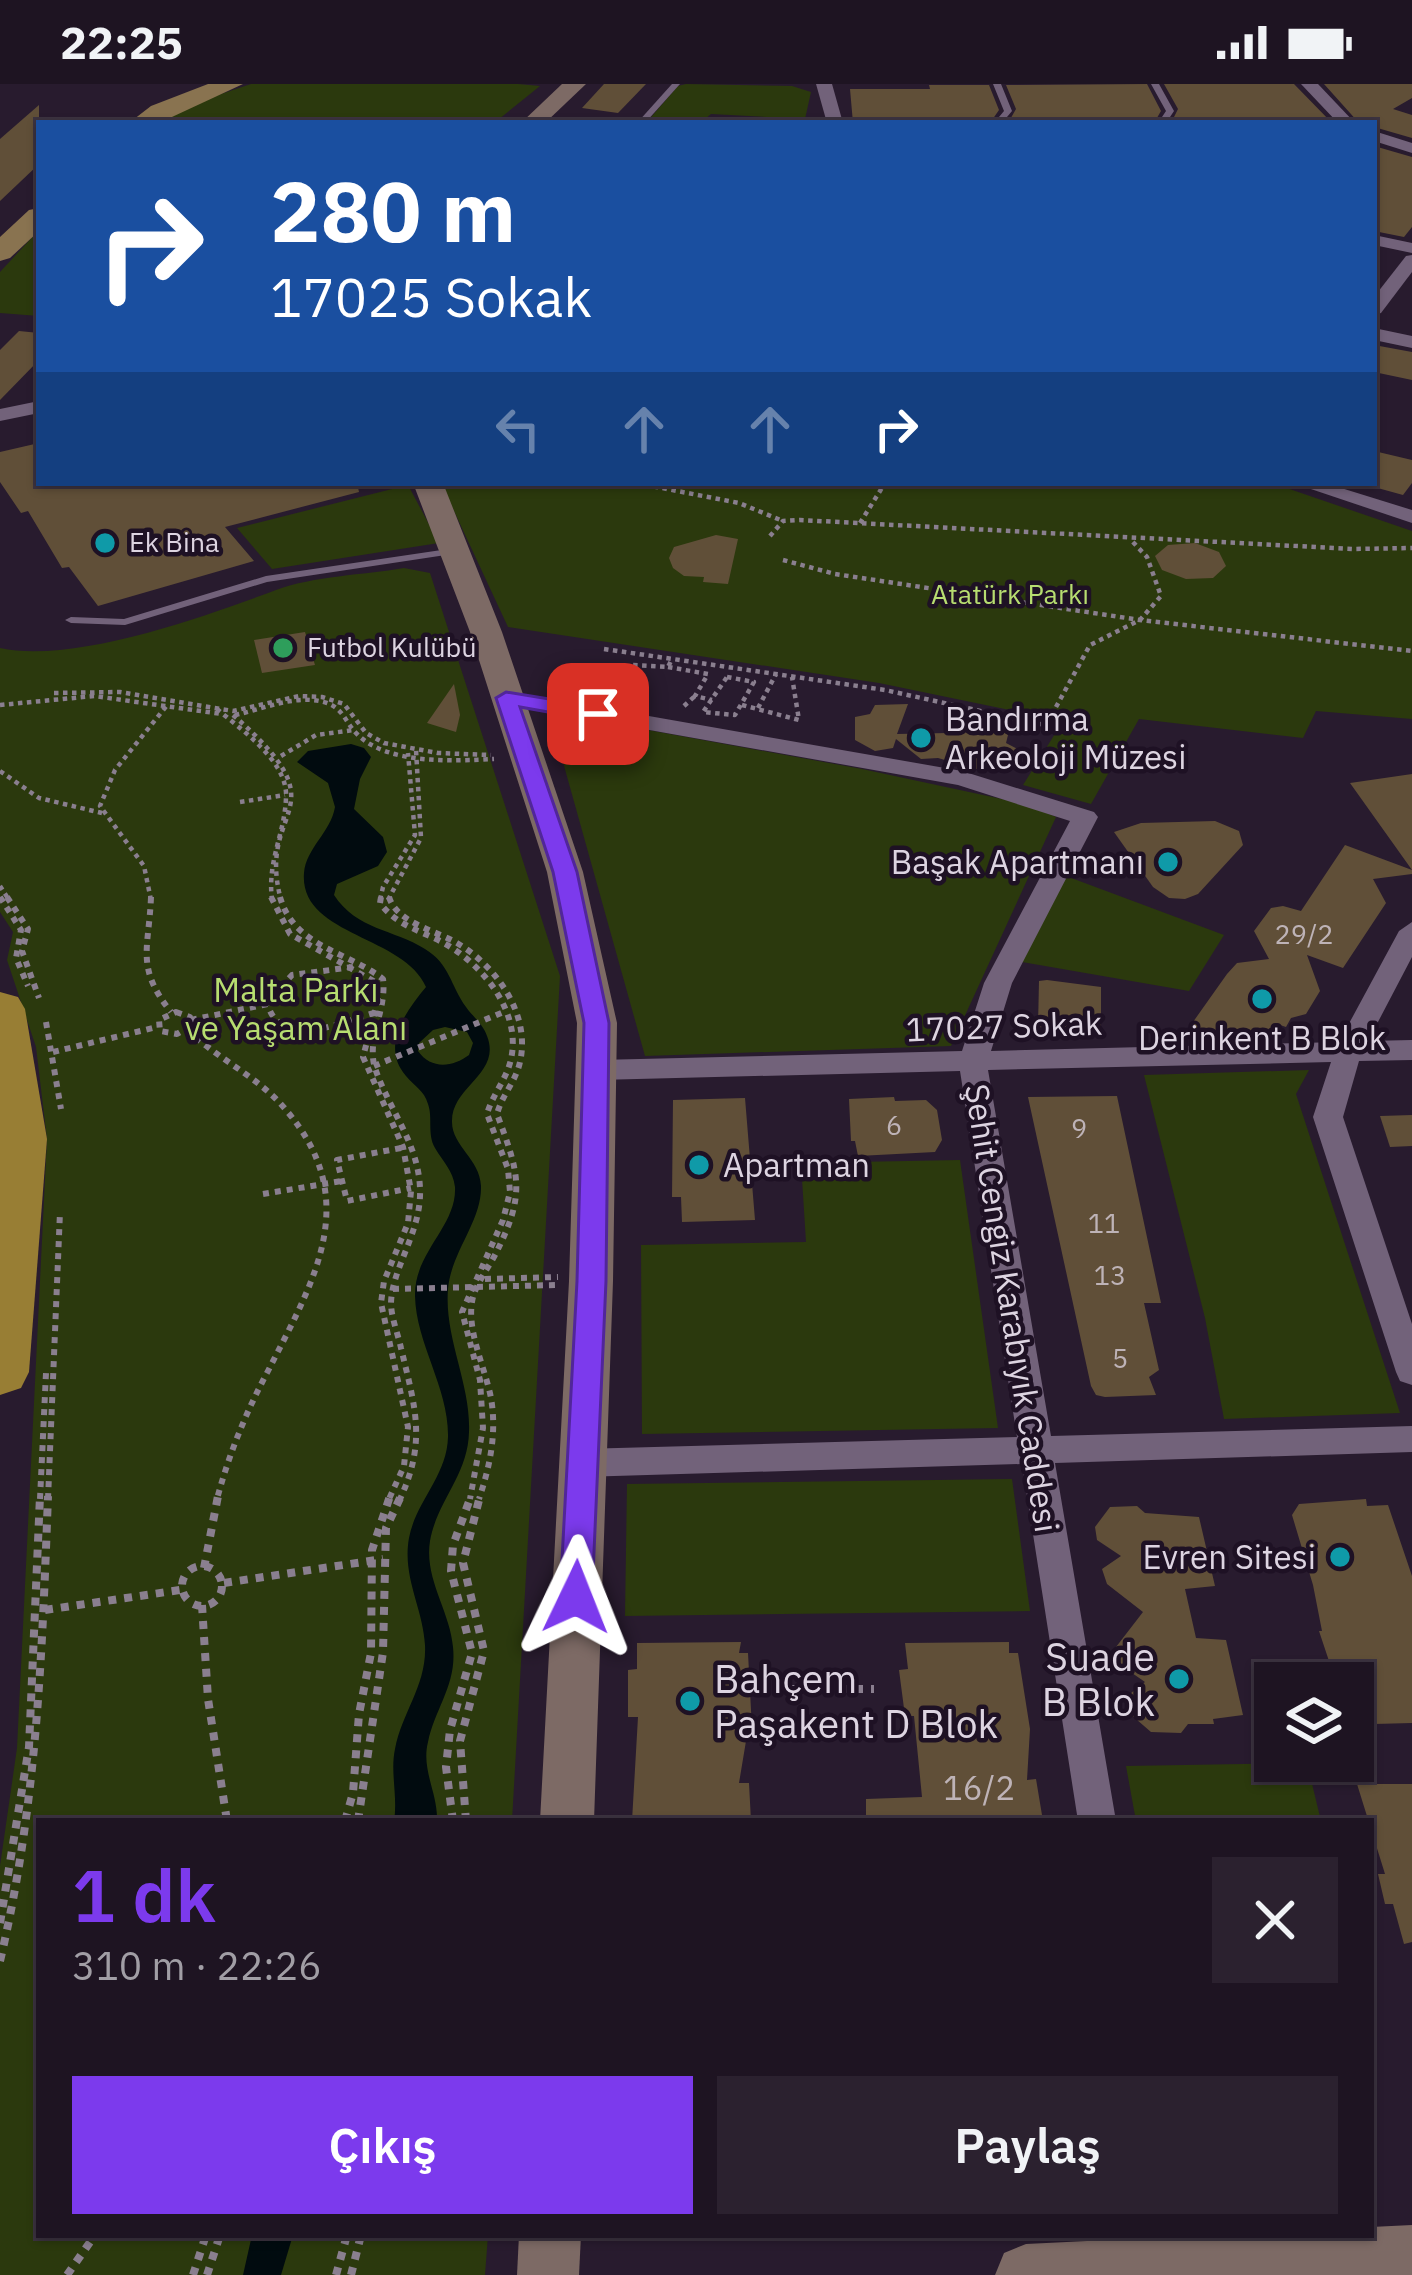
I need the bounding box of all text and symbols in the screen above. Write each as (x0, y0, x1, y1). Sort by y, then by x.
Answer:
text: 22:25 (60, 13, 183, 71)
text: 280 m (270, 156, 516, 265)
icon: right (72, 168, 228, 324)
text: 17025 Sokak (270, 262, 592, 332)
icon: left (485, 396, 551, 462)
icon: ahead (611, 396, 677, 462)
icon: ahead (737, 396, 803, 462)
icon: right (863, 396, 929, 462)
place label: Ek Bina (129, 524, 219, 559)
marker: Ek Bina (92, 530, 118, 556)
park label: Atatürk Parkı (931, 576, 1089, 611)
place label: Futbol Kulübü (307, 629, 477, 664)
marker: Futbol Kulübü (270, 635, 296, 661)
pin (547, 663, 649, 765)
icon: arrive (565, 681, 631, 747)
place label: Bandırma Arkeoloji Müzesi (945, 697, 1186, 778)
marker: Bandırma Arkeoloji Müzesi (908, 725, 934, 751)
place label: Başak Apartmanı (891, 840, 1144, 883)
marker: Başak Apartmanı (1155, 849, 1181, 875)
house number: 29/2 (1275, 916, 1333, 951)
park label: Malta Parkı ve Yaşam Alanı (185, 968, 407, 1049)
marker: Derinkent B Blok (1249, 986, 1275, 1012)
street label: 17027 Sokak (905, 1001, 1103, 1050)
place label: Derinkent B Blok (1138, 1016, 1386, 1059)
street label: Şehit Cengiz Karabıyık Caddesi (956, 1081, 1069, 1535)
house number: 6 (886, 1107, 902, 1142)
house number: 9 (1071, 1110, 1087, 1145)
place label: Apartman (723, 1143, 870, 1186)
marker: Apartman (686, 1152, 712, 1178)
house number: 11 (1088, 1205, 1120, 1240)
house number: 13 (1094, 1257, 1126, 1292)
house number: 5 (1112, 1340, 1128, 1375)
position arrow (513, 1534, 639, 1660)
place label: Evren Sitesi (1143, 1535, 1316, 1578)
marker: Evren Sitesi (1327, 1544, 1353, 1570)
place label: Suade B Blok (1042, 1631, 1155, 1727)
place label: Bahçem Paşakent D Blok (714, 1653, 998, 1749)
map controls (1254, 1662, 1374, 1782)
button: layers (1254, 1662, 1374, 1782)
marker: Suade B Blok (1166, 1666, 1192, 1692)
marker: Bahçem Paşakent D Blok (677, 1688, 703, 1714)
house number: 16/2 (943, 1766, 1015, 1809)
text: 1 dk (72, 1848, 216, 1942)
button: close (1212, 1857, 1338, 1983)
text: 310 m · 22:26 (72, 1940, 322, 1991)
button: Çıkış (72, 2076, 693, 2214)
button: Paylaş (717, 2076, 1338, 2214)

